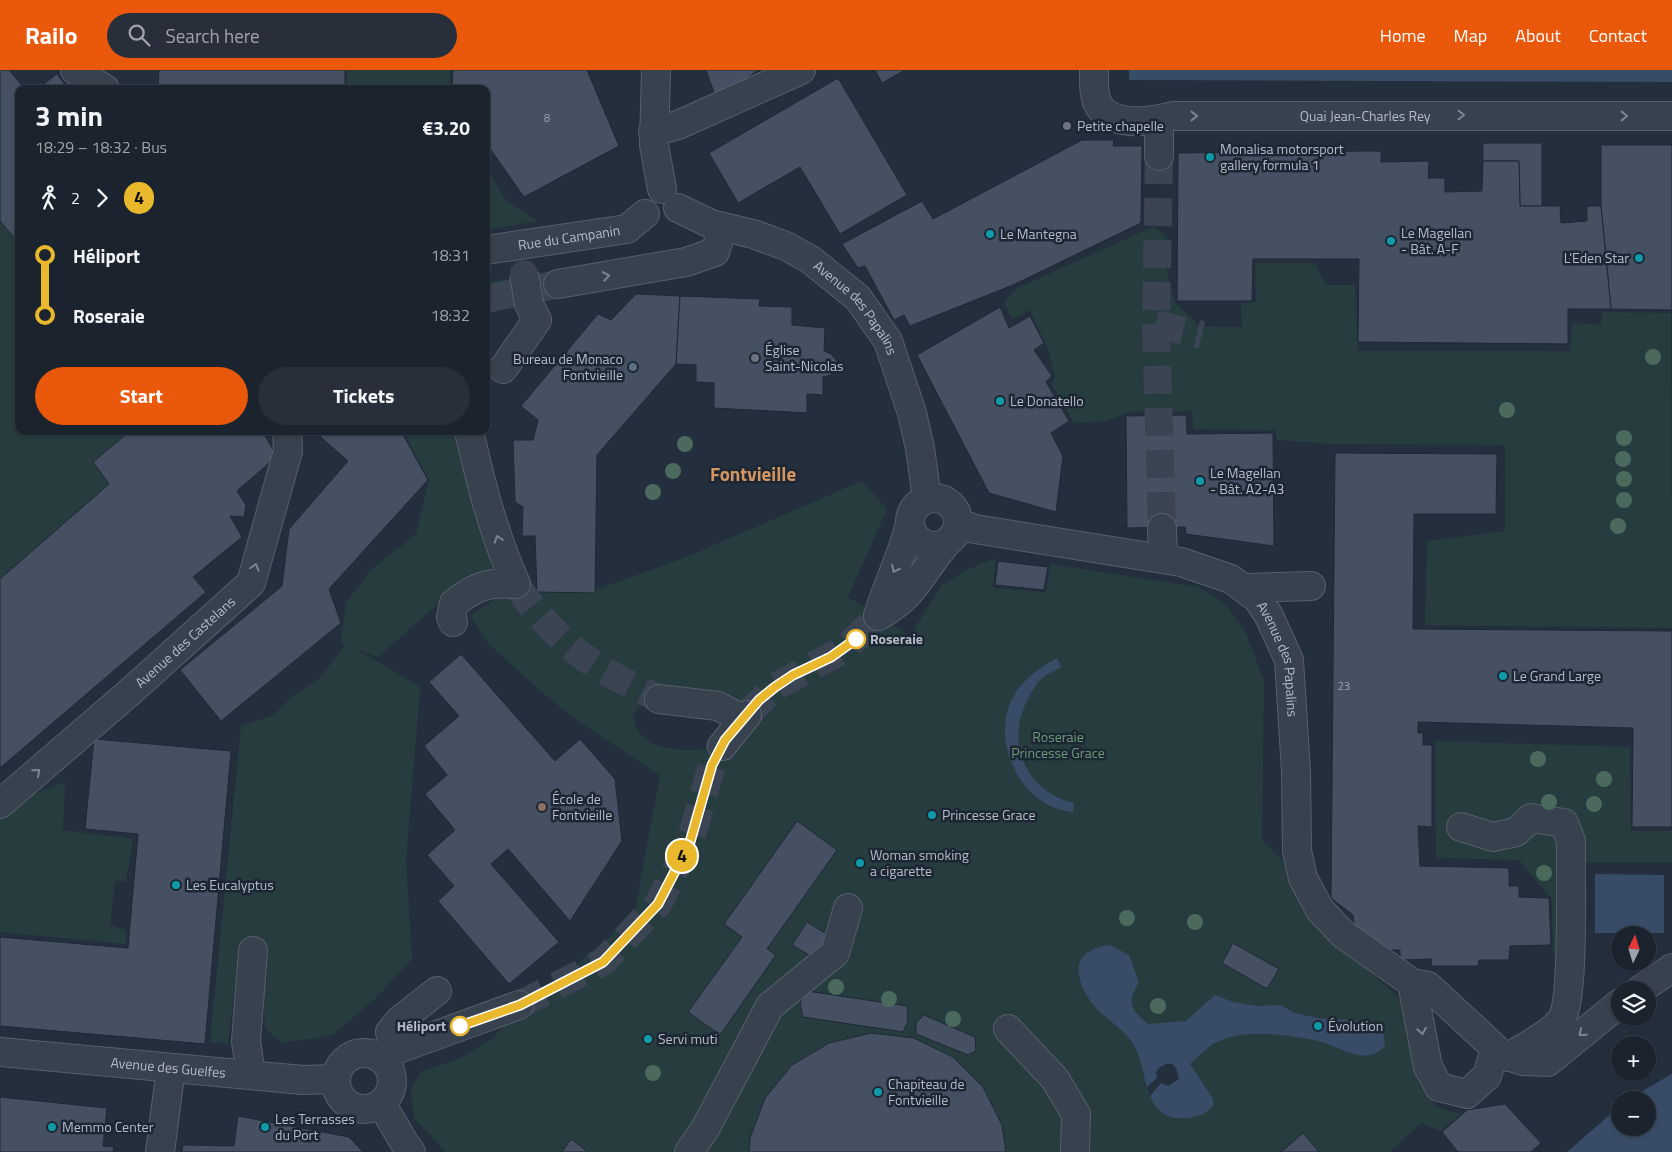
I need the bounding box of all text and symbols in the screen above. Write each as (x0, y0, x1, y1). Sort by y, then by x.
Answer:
search box (107, 13, 457, 58)
text: Railo (25, 17, 77, 53)
icon: search (125, 21, 153, 49)
text: Search here (165, 21, 260, 50)
text: Home (1380, 22, 1426, 49)
text: Map (1454, 22, 1487, 49)
text: About (1515, 22, 1561, 49)
text: Contact (1589, 22, 1647, 49)
text: 3 min (35, 94, 103, 137)
street label: Quai Jean-Charles Rey (1300, 105, 1431, 126)
house number: 8 (544, 110, 550, 126)
one-way arrow (1458, 110, 1465, 120)
one-way arrow (1190, 111, 1198, 121)
one-way arrow (1620, 111, 1628, 121)
text: €3.20 (423, 113, 470, 142)
place label: Petite chapelle (1077, 115, 1164, 136)
marker: Petite chapelle (1061, 120, 1073, 132)
text: 18:29 – 18:32 · Bus (35, 135, 167, 159)
place label: Monalisa motorsport gallery formula 1 (1220, 138, 1344, 175)
marker: Monalisa motorsport gallery formula 1 (1204, 151, 1216, 163)
icon: walk (35, 184, 63, 212)
icon: forward (88, 184, 116, 212)
text: 4 (134, 184, 144, 211)
text: 2 (71, 186, 80, 210)
street label: Rue du Campanin (517, 219, 622, 255)
place label: Le Magellan - Bât. A-F (1401, 222, 1472, 259)
place label: Le Mantegna (1000, 223, 1077, 244)
marker: Le Mantegna (984, 228, 996, 240)
marker: Le Magellan - Bât. A-F (1385, 235, 1397, 247)
text: Héliport (73, 241, 140, 270)
text: 18:31 (431, 243, 470, 267)
place label: L'Eden Star (1564, 247, 1629, 268)
marker: L'Eden Star (1633, 252, 1645, 264)
street label: Avenue des Papalins (809, 255, 903, 357)
one-way arrow (601, 272, 610, 282)
text: Roseraie (73, 301, 145, 330)
text: 18:32 (431, 303, 470, 327)
place label: Église Saint-Nicolas (765, 339, 844, 376)
place label: Bureau de Monaco Fontvieille (513, 348, 623, 385)
marker: Église Saint-Nicolas (749, 352, 761, 364)
marker: Bureau de Monaco Fontvieille (627, 361, 639, 373)
button: Start (35, 367, 248, 425)
button: Tickets (258, 367, 470, 425)
place label: Le Donatello (1010, 390, 1084, 411)
marker: Le Donatello (994, 395, 1006, 407)
district label: Fontvieille (710, 459, 796, 488)
place label: Le Magellan - Bât. A2-A3 (1210, 462, 1284, 499)
marker: Le Magellan - Bât. A2-A3 (1194, 475, 1206, 487)
one-way arrow (493, 535, 503, 543)
one-way arrow (250, 563, 260, 571)
one-way arrow (890, 564, 901, 573)
street label: Avenue des Castelans (130, 591, 240, 693)
street label: Avenue des Papalins (1252, 597, 1304, 717)
place label: Roseraie (870, 628, 923, 649)
marker: Roseraie (846, 629, 866, 649)
place label: Le Grand Large (1513, 665, 1601, 686)
marker: Le Grand Large (1497, 670, 1509, 682)
house number: 23 (1338, 678, 1350, 694)
park label: Roseraie Princesse Grace (1011, 726, 1105, 763)
one-way arrow (31, 769, 40, 778)
place label: École de Fontvieille (552, 788, 612, 825)
marker: École de Fontvieille (536, 801, 548, 813)
place label: Princesse Grace (942, 804, 1036, 825)
marker: Princesse Grace (926, 809, 938, 821)
line badge: 4 (666, 840, 698, 872)
text: 4 (677, 842, 687, 869)
place label: Woman smoking a cigarette (870, 844, 969, 881)
marker: Woman smoking a cigarette (854, 857, 866, 869)
place label: Les Eucalyptus (186, 874, 274, 895)
marker: Les Eucalyptus (170, 879, 182, 891)
north arrow (1611, 926, 1656, 971)
map controls (1611, 926, 1656, 1136)
button: layers (1611, 981, 1656, 1026)
place label: Héliport (397, 1015, 446, 1036)
place label: Évolution (1328, 1015, 1383, 1036)
marker: Héliport (450, 1016, 470, 1036)
marker: Évolution (1312, 1020, 1324, 1032)
one-way arrow (1416, 1027, 1426, 1036)
place label: Servi muti (658, 1028, 718, 1049)
one-way arrow (1578, 1028, 1587, 1037)
marker: Servi muti (642, 1033, 654, 1045)
button: + (1611, 1036, 1656, 1081)
street label: Avenue des Guelfes (110, 1051, 227, 1083)
place label: Chapiteau de Fontvieille (888, 1073, 965, 1110)
marker: Chapiteau de Fontvieille (872, 1086, 884, 1098)
button: − (1611, 1091, 1656, 1136)
place label: Les Terrasses du Port (275, 1108, 355, 1145)
place label: Memmo Center (62, 1116, 154, 1137)
marker: Memmo Center (46, 1121, 58, 1133)
marker: Les Terrasses du Port (259, 1121, 271, 1133)

